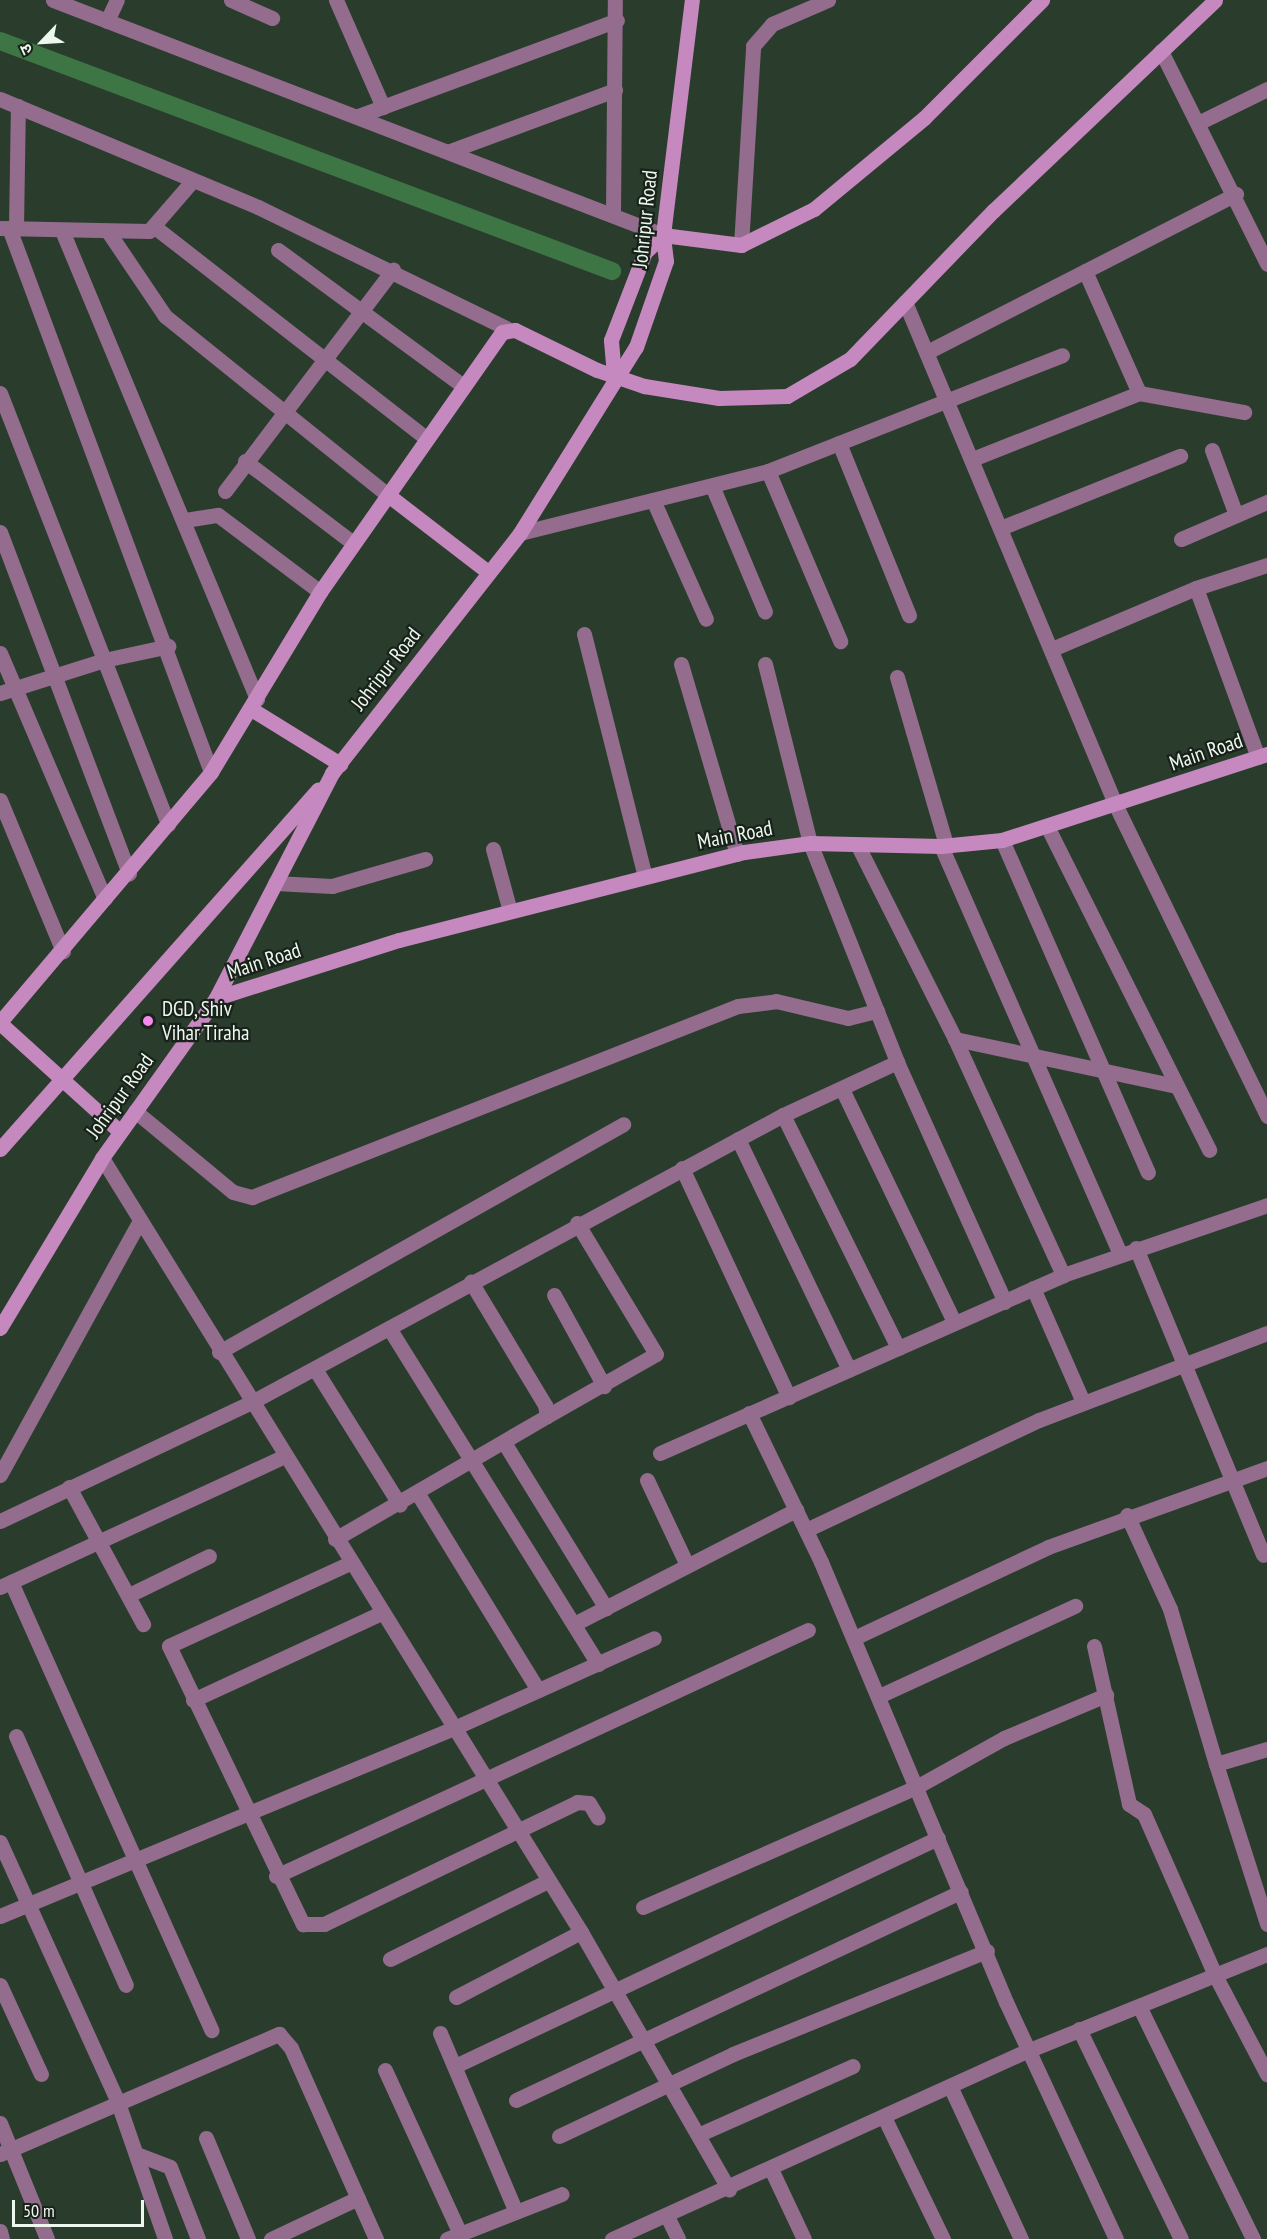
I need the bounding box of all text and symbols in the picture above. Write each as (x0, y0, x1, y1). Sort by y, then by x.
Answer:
north arrow (12, 12, 72, 72)
text: उ (15, 41, 37, 58)
street label: Johripur Road (627, 169, 663, 269)
street label: Johripur Road (346, 623, 426, 715)
street label: Main Road (1166, 728, 1246, 776)
street label: Main Road (695, 815, 775, 855)
street label: Main Road (224, 937, 304, 985)
place label: DGD, Shiv Vihar Tiraha (162, 996, 250, 1046)
marker: DGD, Shiv Vihar Tiraha (139, 1012, 157, 1030)
street label: Johripur Road (81, 1049, 159, 1143)
scale bar (15, 2188, 147, 2226)
text: 50 m (23, 2199, 55, 2222)

